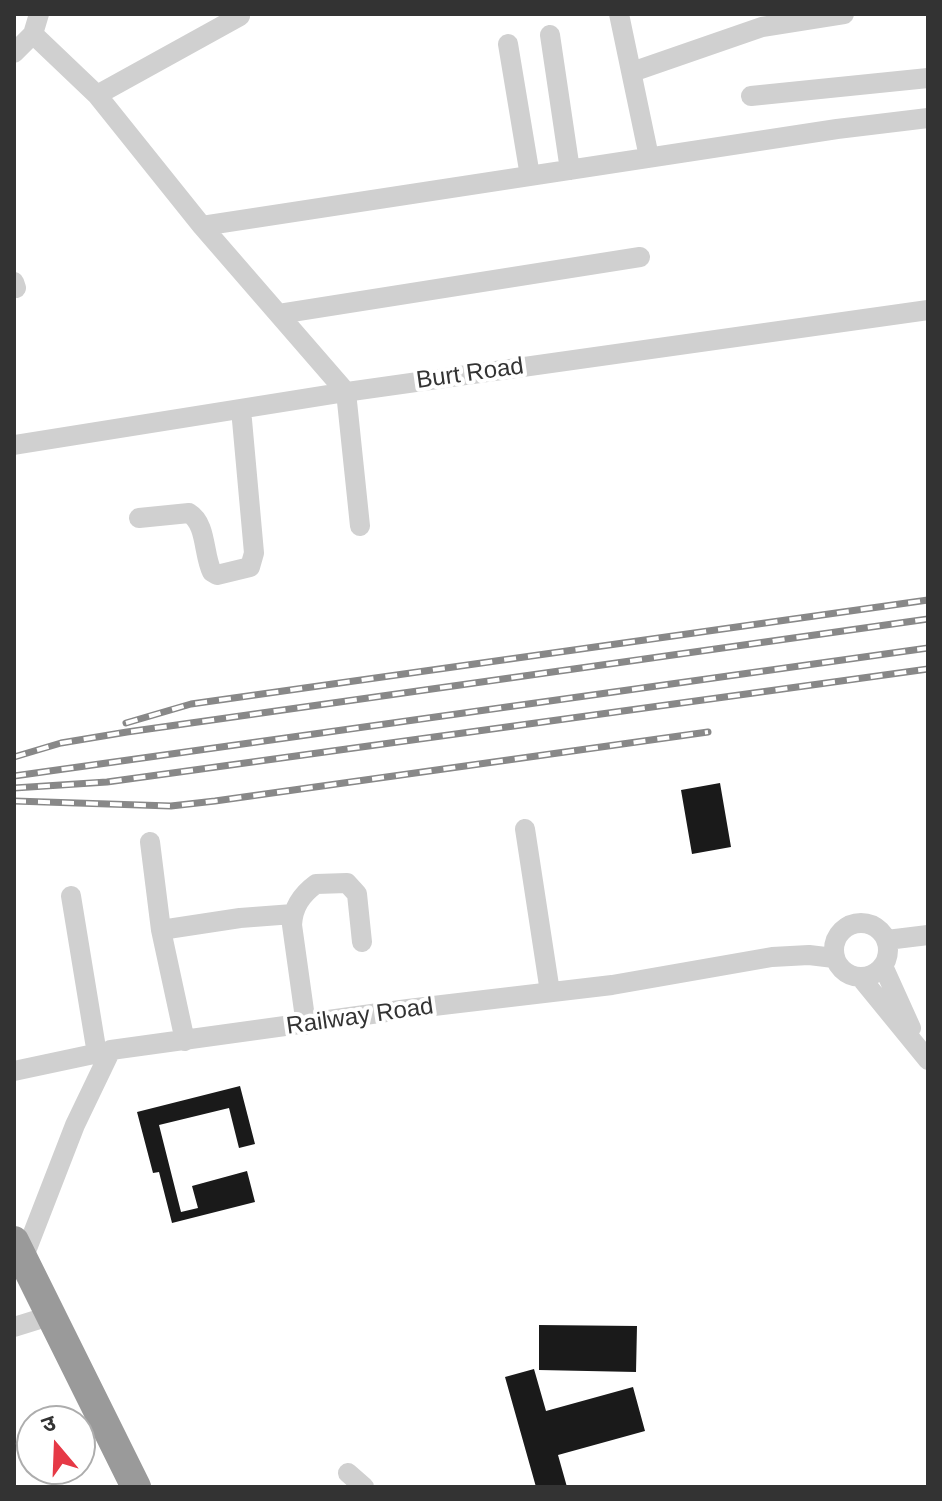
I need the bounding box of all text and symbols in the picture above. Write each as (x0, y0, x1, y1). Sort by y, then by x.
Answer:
street label: Burt Road (414, 352, 526, 396)
street label: Railway Road (285, 992, 435, 1042)
north arrow (16, 1405, 96, 1485)
text: उ (39, 1410, 59, 1438)

